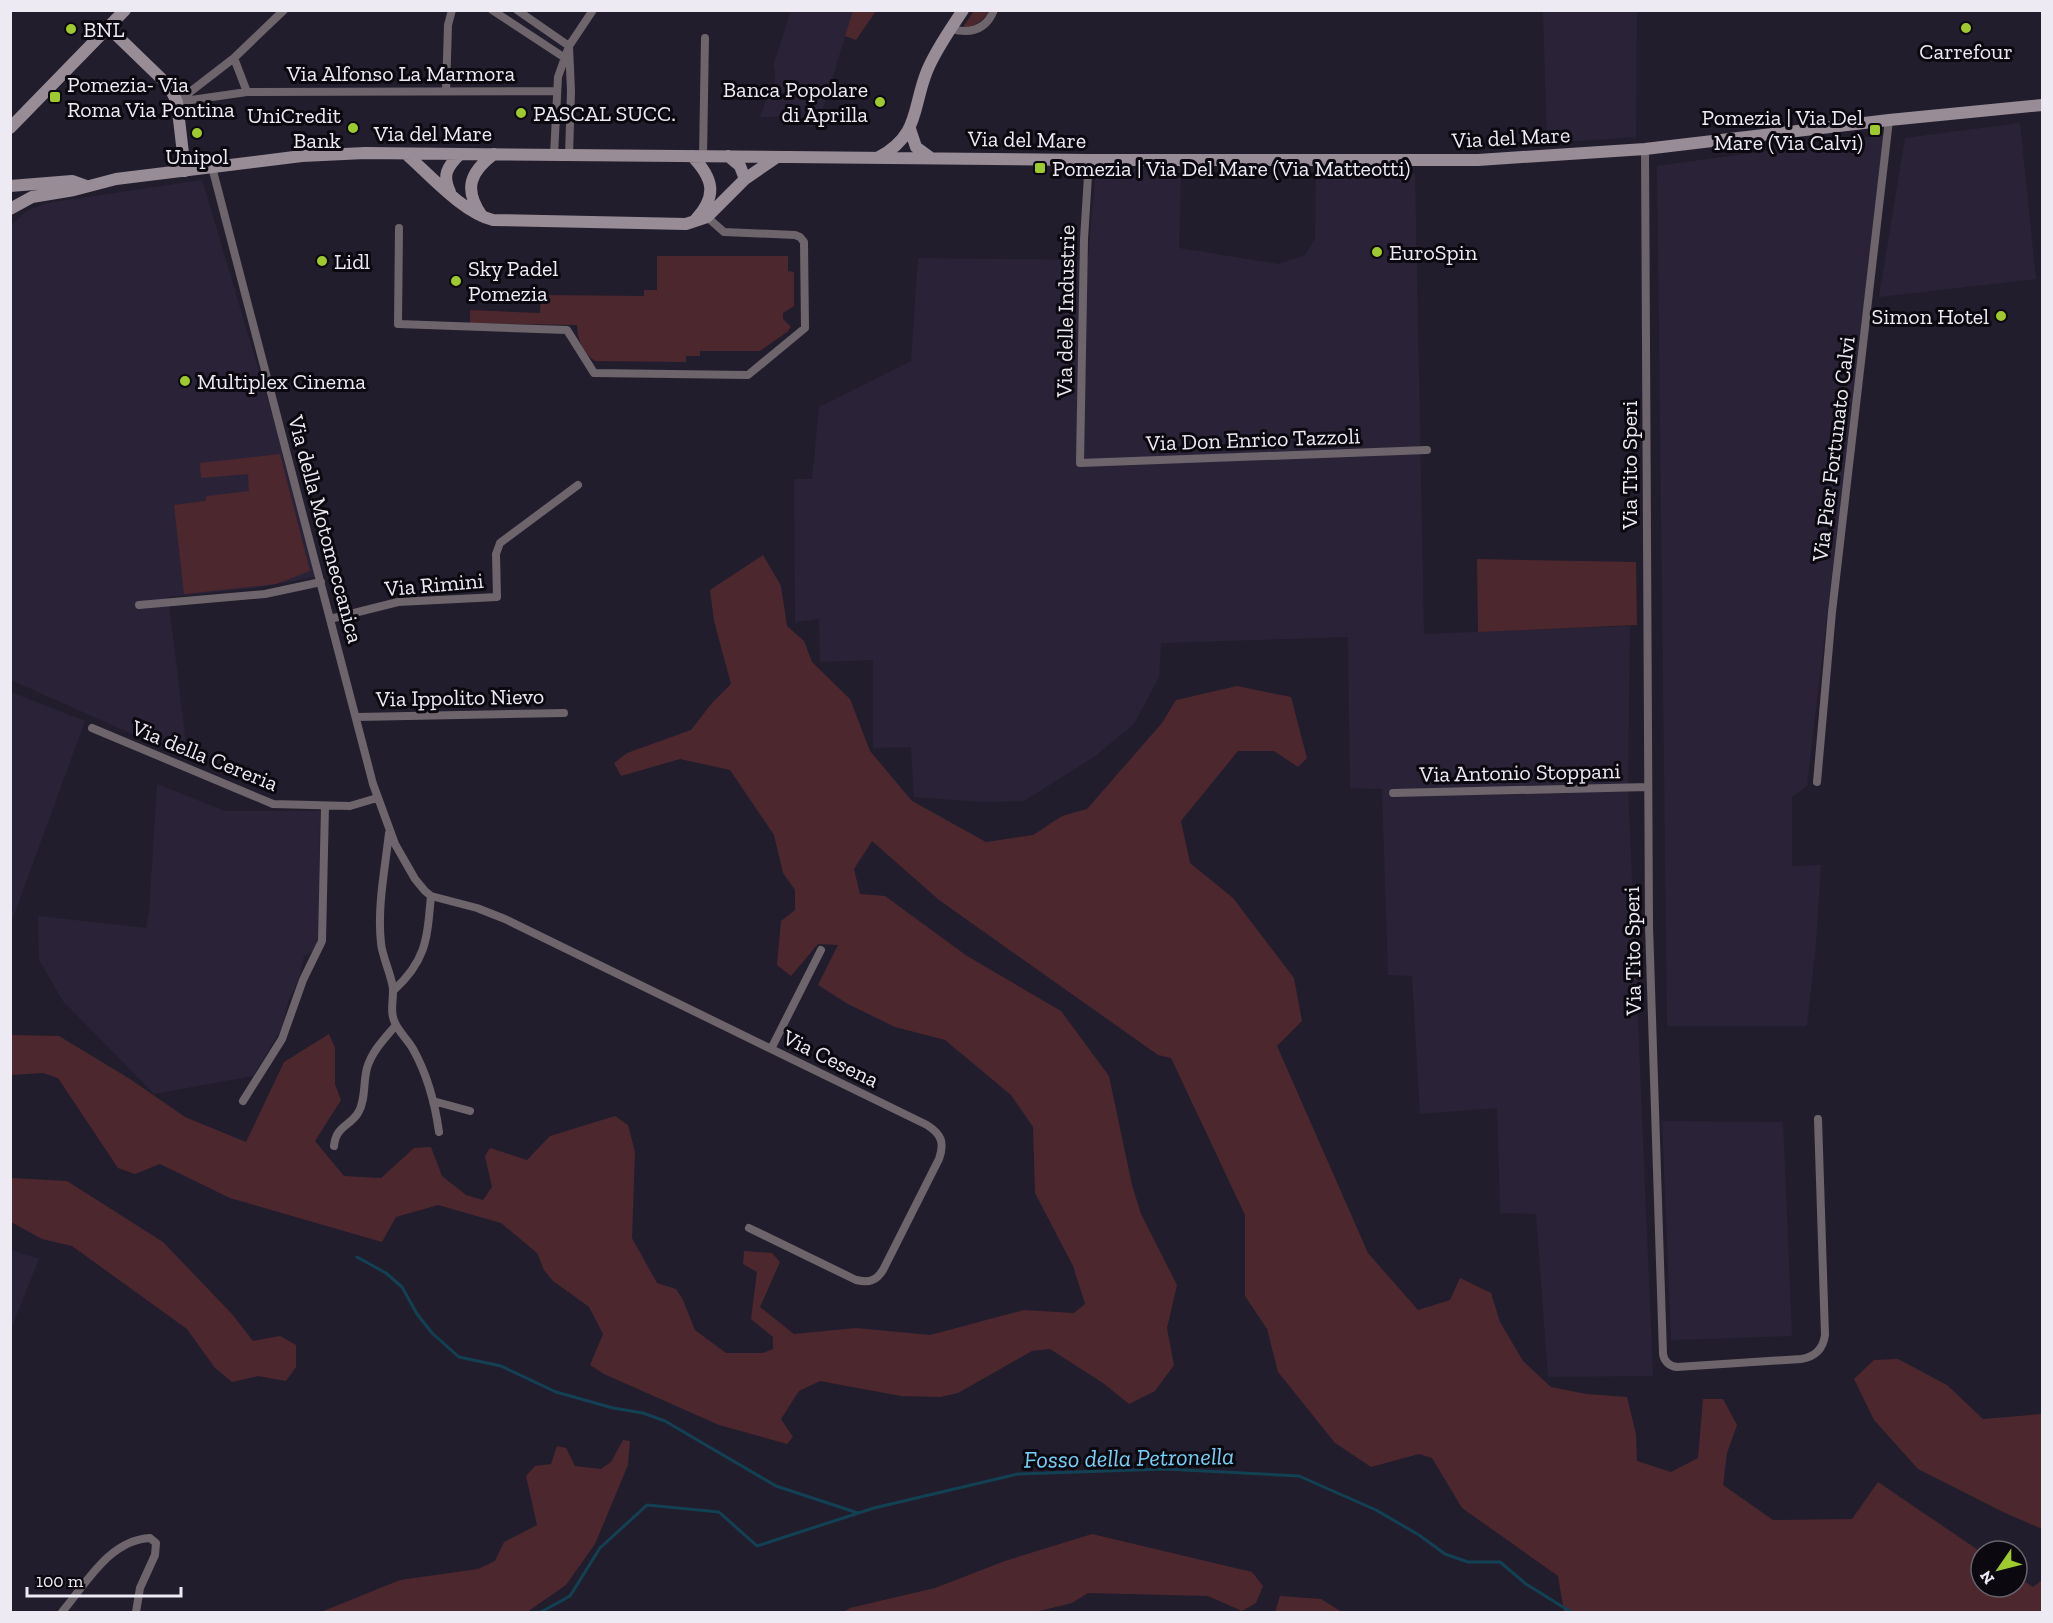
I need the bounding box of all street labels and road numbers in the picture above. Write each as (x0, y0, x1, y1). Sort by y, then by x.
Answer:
street label: Via Alfonso La Marmora (286, 60, 516, 87)
street label: Via del Mare (373, 120, 492, 147)
street label: Via del Mare (1450, 121, 1571, 154)
street label: Via del Mare (967, 125, 1086, 154)
street label: Via delle Industrie (1050, 224, 1081, 399)
street label: Via Pier Fortunato Calvi (1806, 335, 1861, 564)
street label: Via Tito Speri (1616, 400, 1643, 531)
street label: Via della Motomeccanica (282, 411, 369, 646)
street label: Via Don Enrico Tazzoli (1144, 422, 1361, 457)
street label: Via Rimini (382, 567, 485, 602)
street label: Via Ippolito Nievo (375, 683, 544, 712)
street label: Via della Cereria (127, 713, 282, 797)
street label: Via Antonio Stoppani (1418, 757, 1621, 788)
street label: Via Tito Speri (1618, 886, 1647, 1017)
street label: Via Cesena (778, 1023, 883, 1093)

